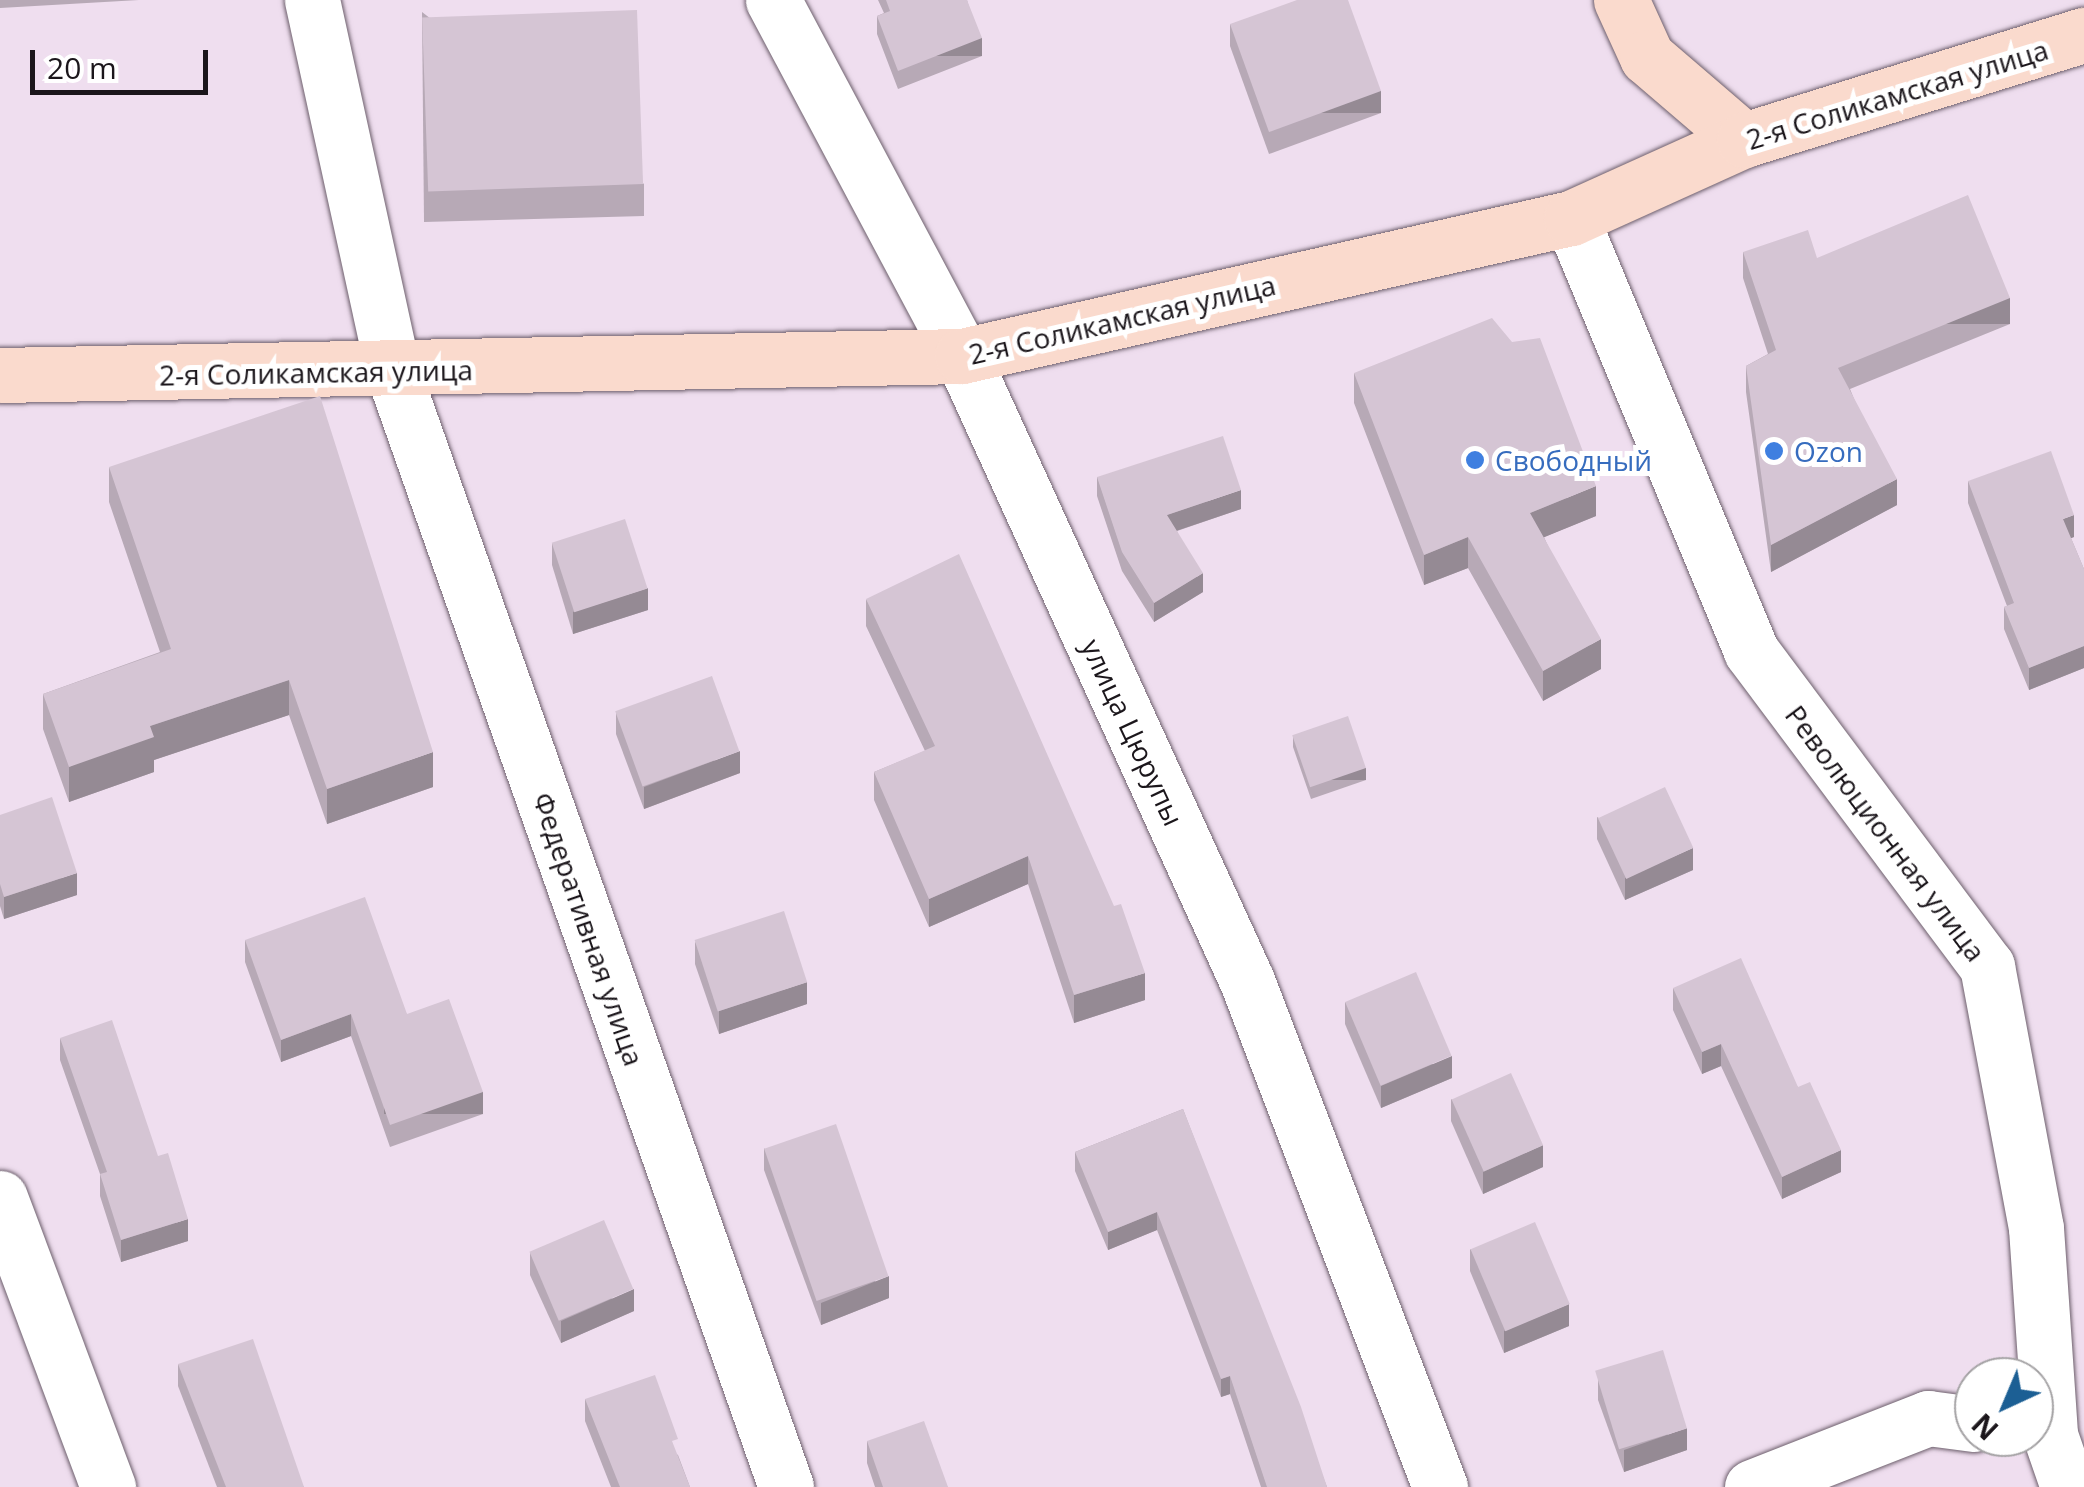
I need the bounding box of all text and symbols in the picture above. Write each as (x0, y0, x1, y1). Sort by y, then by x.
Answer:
scale bar (35, 30, 212, 92)
street label: 2-я Соликамская улица (1742, 32, 2052, 156)
text: 20 m (47, 47, 117, 88)
street label: 2-я Соликамская улица (965, 267, 1279, 371)
street label: 2-я Соликамская улица (159, 352, 473, 392)
place label: Ozon (1794, 434, 1863, 468)
marker: Ozon (1763, 440, 1785, 462)
place label: Свободный (1495, 443, 1652, 477)
marker: Свободный (1464, 449, 1486, 471)
street label: улица Цюрупы (1075, 633, 1191, 831)
street label: Революционная улица (1779, 698, 1993, 968)
street label: Федеративная улица (526, 788, 652, 1070)
north arrow (1954, 1357, 2054, 1457)
text: N (1963, 1406, 2006, 1449)

